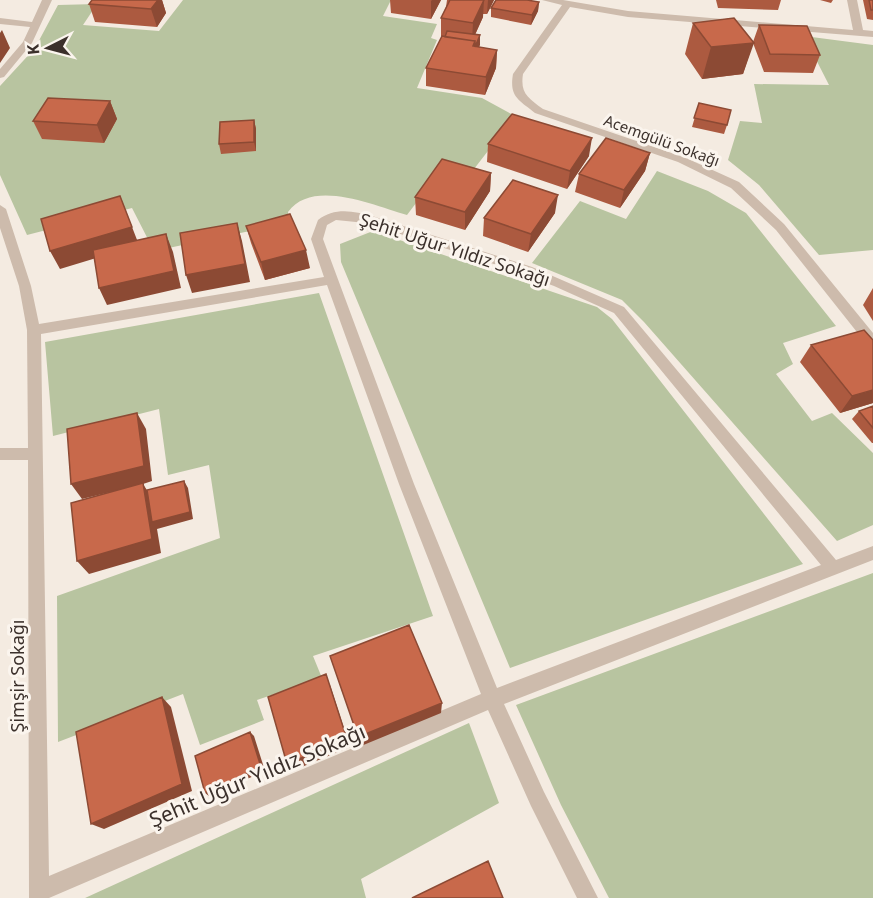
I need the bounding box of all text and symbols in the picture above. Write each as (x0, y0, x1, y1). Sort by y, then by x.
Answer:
north arrow (18, 18, 78, 78)
text: K (22, 43, 45, 56)
street label: Acemgülü Sokağı (601, 110, 723, 170)
street label: Şehit Uğur Yıldız Sokağı (357, 207, 553, 291)
street label: Şimşir Sokağı (5, 620, 29, 732)
street label: Şehit Uğur Yıldız Sokağı (145, 717, 369, 833)

